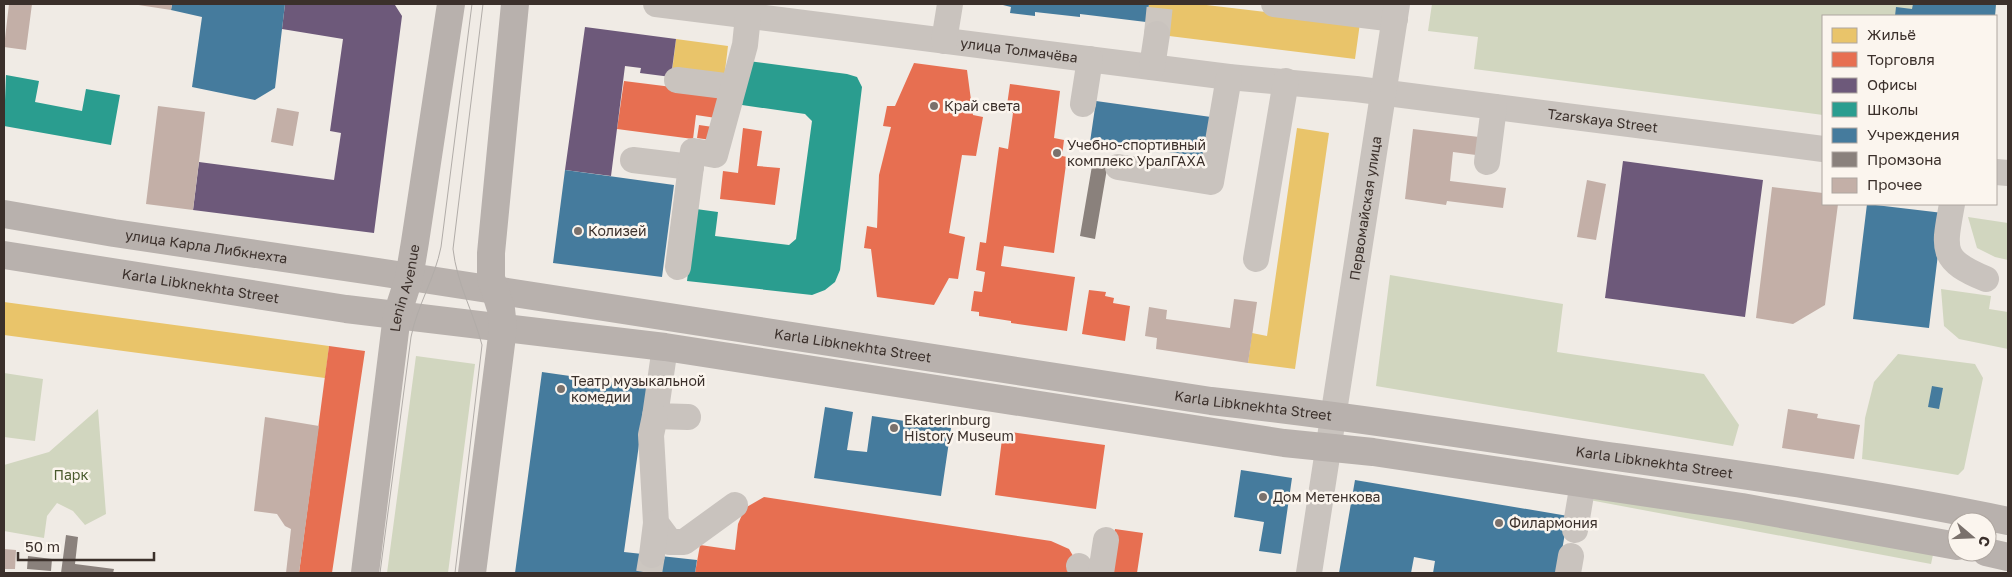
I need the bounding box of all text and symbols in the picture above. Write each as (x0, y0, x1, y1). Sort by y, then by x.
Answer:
legend (1822, 15, 1997, 205)
text: Жильё (1867, 25, 1916, 43)
street label: улица Толмачёва (959, 34, 1079, 66)
text: Торговля (1867, 50, 1935, 68)
text: Офисы (1867, 75, 1917, 93)
place label: Край света (944, 97, 1020, 114)
marker: Край света (928, 100, 940, 112)
text: Школы (1867, 100, 1918, 118)
street label: Tzarskaya Street (1547, 105, 1659, 136)
text: Учреждения (1867, 125, 1959, 143)
street label: Первомайская улица (1345, 135, 1384, 282)
place label: Учебно-спортивный комплекс УралГАХА (1067, 136, 1206, 169)
marker: Учебно-спортивный комплекс УралГАХА (1051, 147, 1063, 159)
text: Промзона (1867, 150, 1942, 168)
text: Прочее (1867, 175, 1923, 193)
place label: Колизей (588, 222, 647, 239)
marker: Колизей (572, 225, 584, 237)
street label: улица Карла Либкнехта (124, 226, 289, 267)
street label: Lenin Avenue (386, 243, 422, 333)
street label: Karla Libknekhta Street (121, 265, 280, 306)
street label: Karla Libknekhta Street (773, 324, 933, 366)
place label: Театр музыкальной комедии (571, 372, 705, 405)
marker: Театр музыкальной комедии (555, 383, 567, 395)
street label: Karla Libknekhta Street (1173, 386, 1333, 424)
place label: Ekaterinburg History Museum (904, 411, 1014, 444)
marker: Ekaterinburg History Museum (888, 422, 900, 434)
street label: Karla Libknekhta Street (1575, 442, 1734, 482)
park label: Парк (53, 466, 89, 483)
place label: Дом Метенкова (1273, 488, 1380, 505)
marker: Дом Метенкова (1257, 491, 1269, 503)
north arrow (1947, 512, 1997, 562)
place label: Филармония (1509, 514, 1598, 531)
marker: Филармония (1493, 517, 1505, 529)
scale bar (18, 530, 154, 562)
text: С (1975, 534, 1994, 549)
text: 50 m (25, 537, 60, 555)

